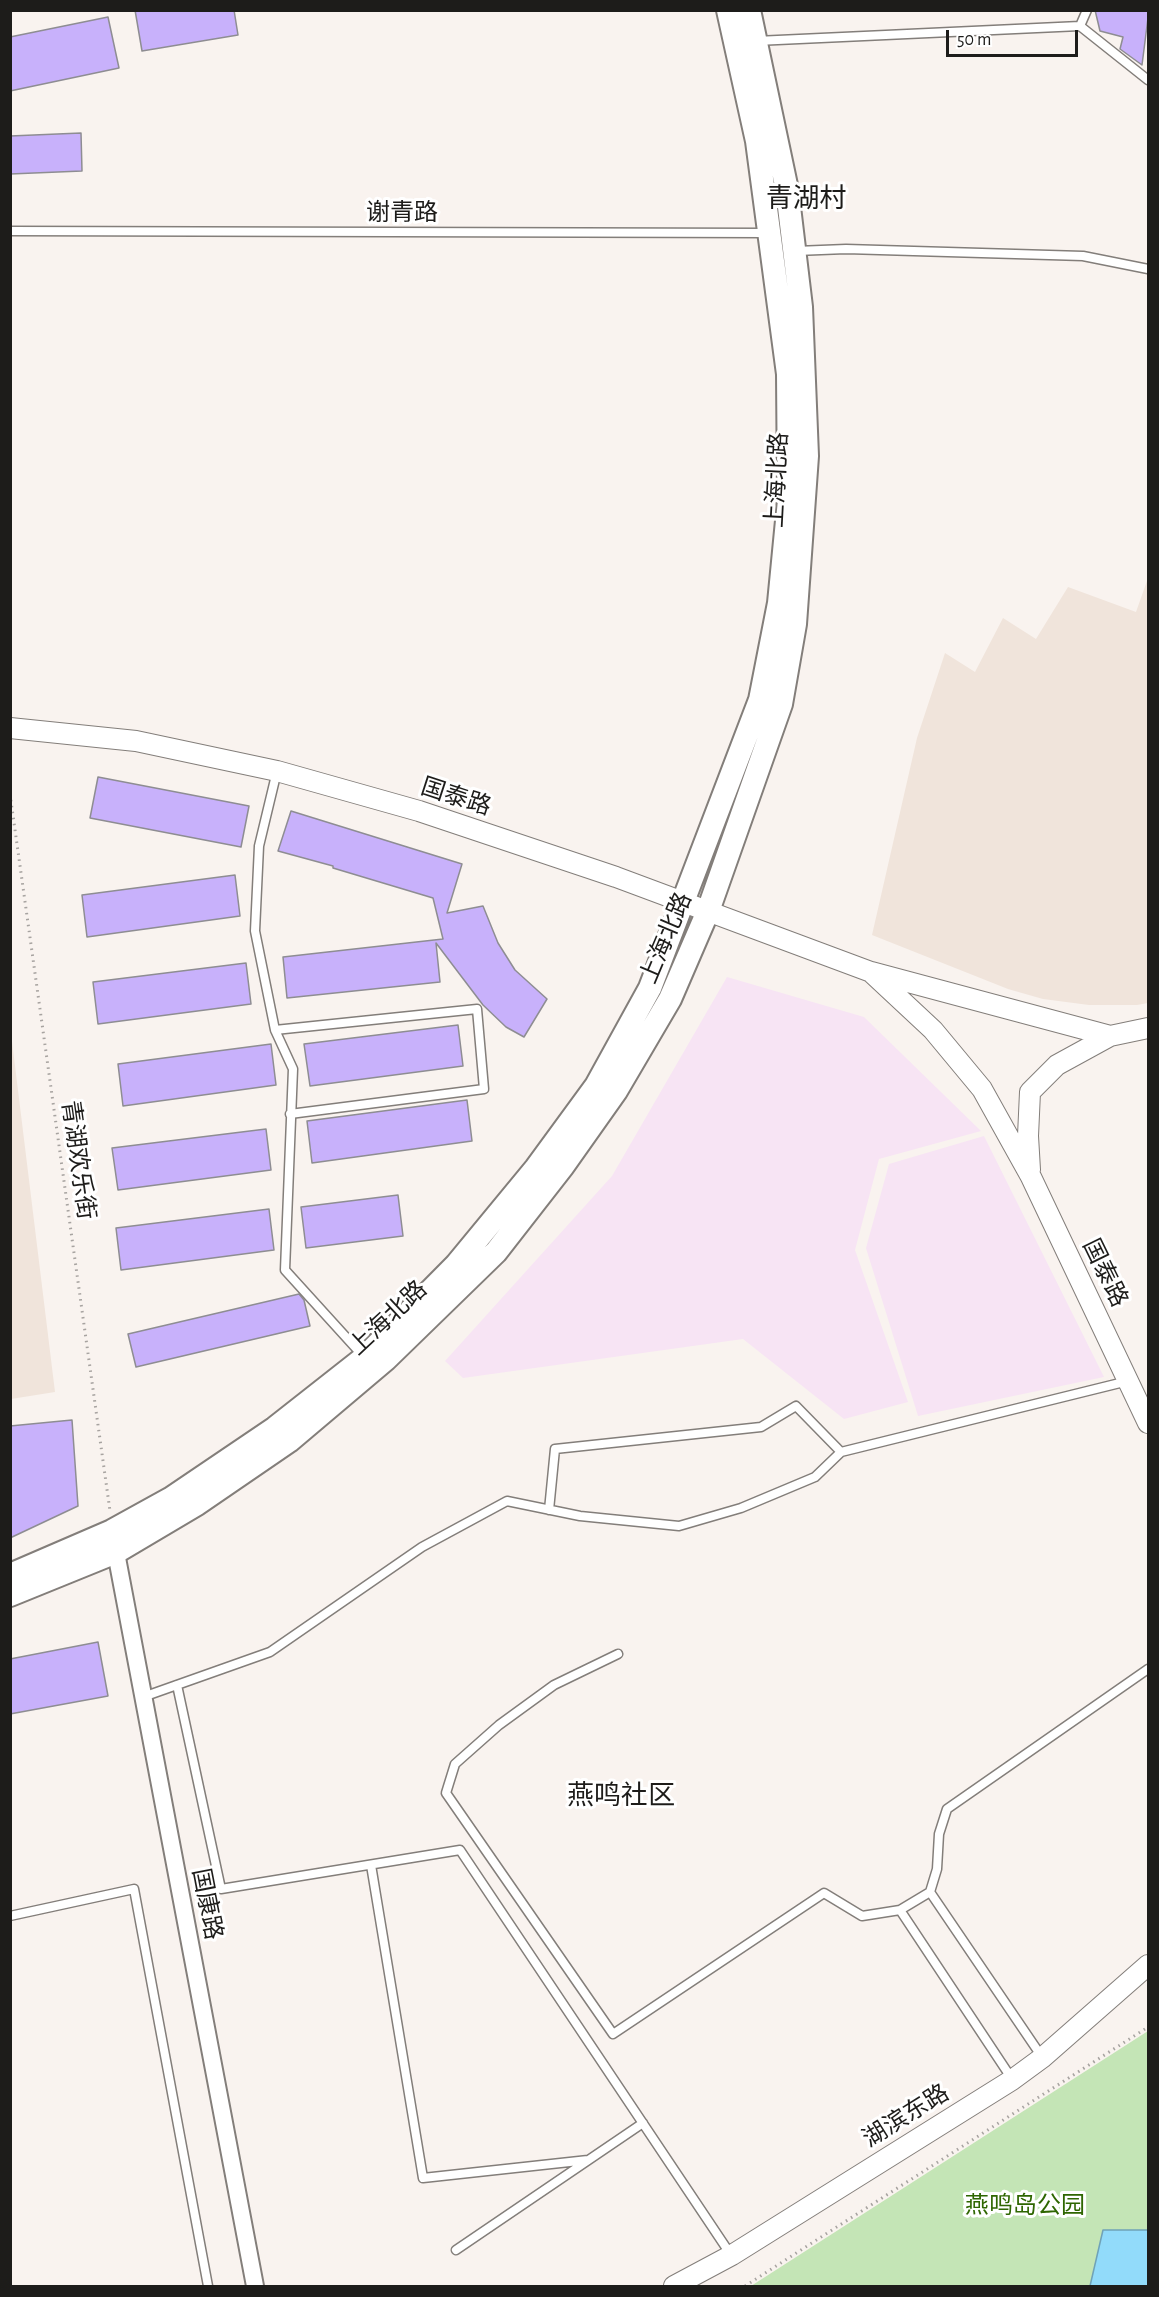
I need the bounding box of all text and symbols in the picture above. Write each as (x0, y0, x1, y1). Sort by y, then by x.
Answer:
scale bar (949, 18, 1081, 56)
text: 50 m (957, 31, 991, 49)
district label: 青湖村 (766, 183, 846, 215)
street label: 谢青路 (366, 199, 438, 227)
street label: 上海北路 (760, 431, 794, 529)
street label: 国泰路 (417, 772, 495, 822)
street label: 上海北路 (634, 888, 698, 988)
street label: 青湖欢乐街 (55, 1099, 101, 1221)
street label: 国泰路 (1076, 1234, 1134, 1312)
street label: 上海北路 (343, 1275, 433, 1361)
district label: 燕鸣社区 (567, 1780, 675, 1812)
street label: 国康路 (186, 1866, 228, 1942)
street label: 湖滨东路 (858, 2078, 954, 2154)
park label: 燕鸣岛公园 (965, 2192, 1085, 2220)

